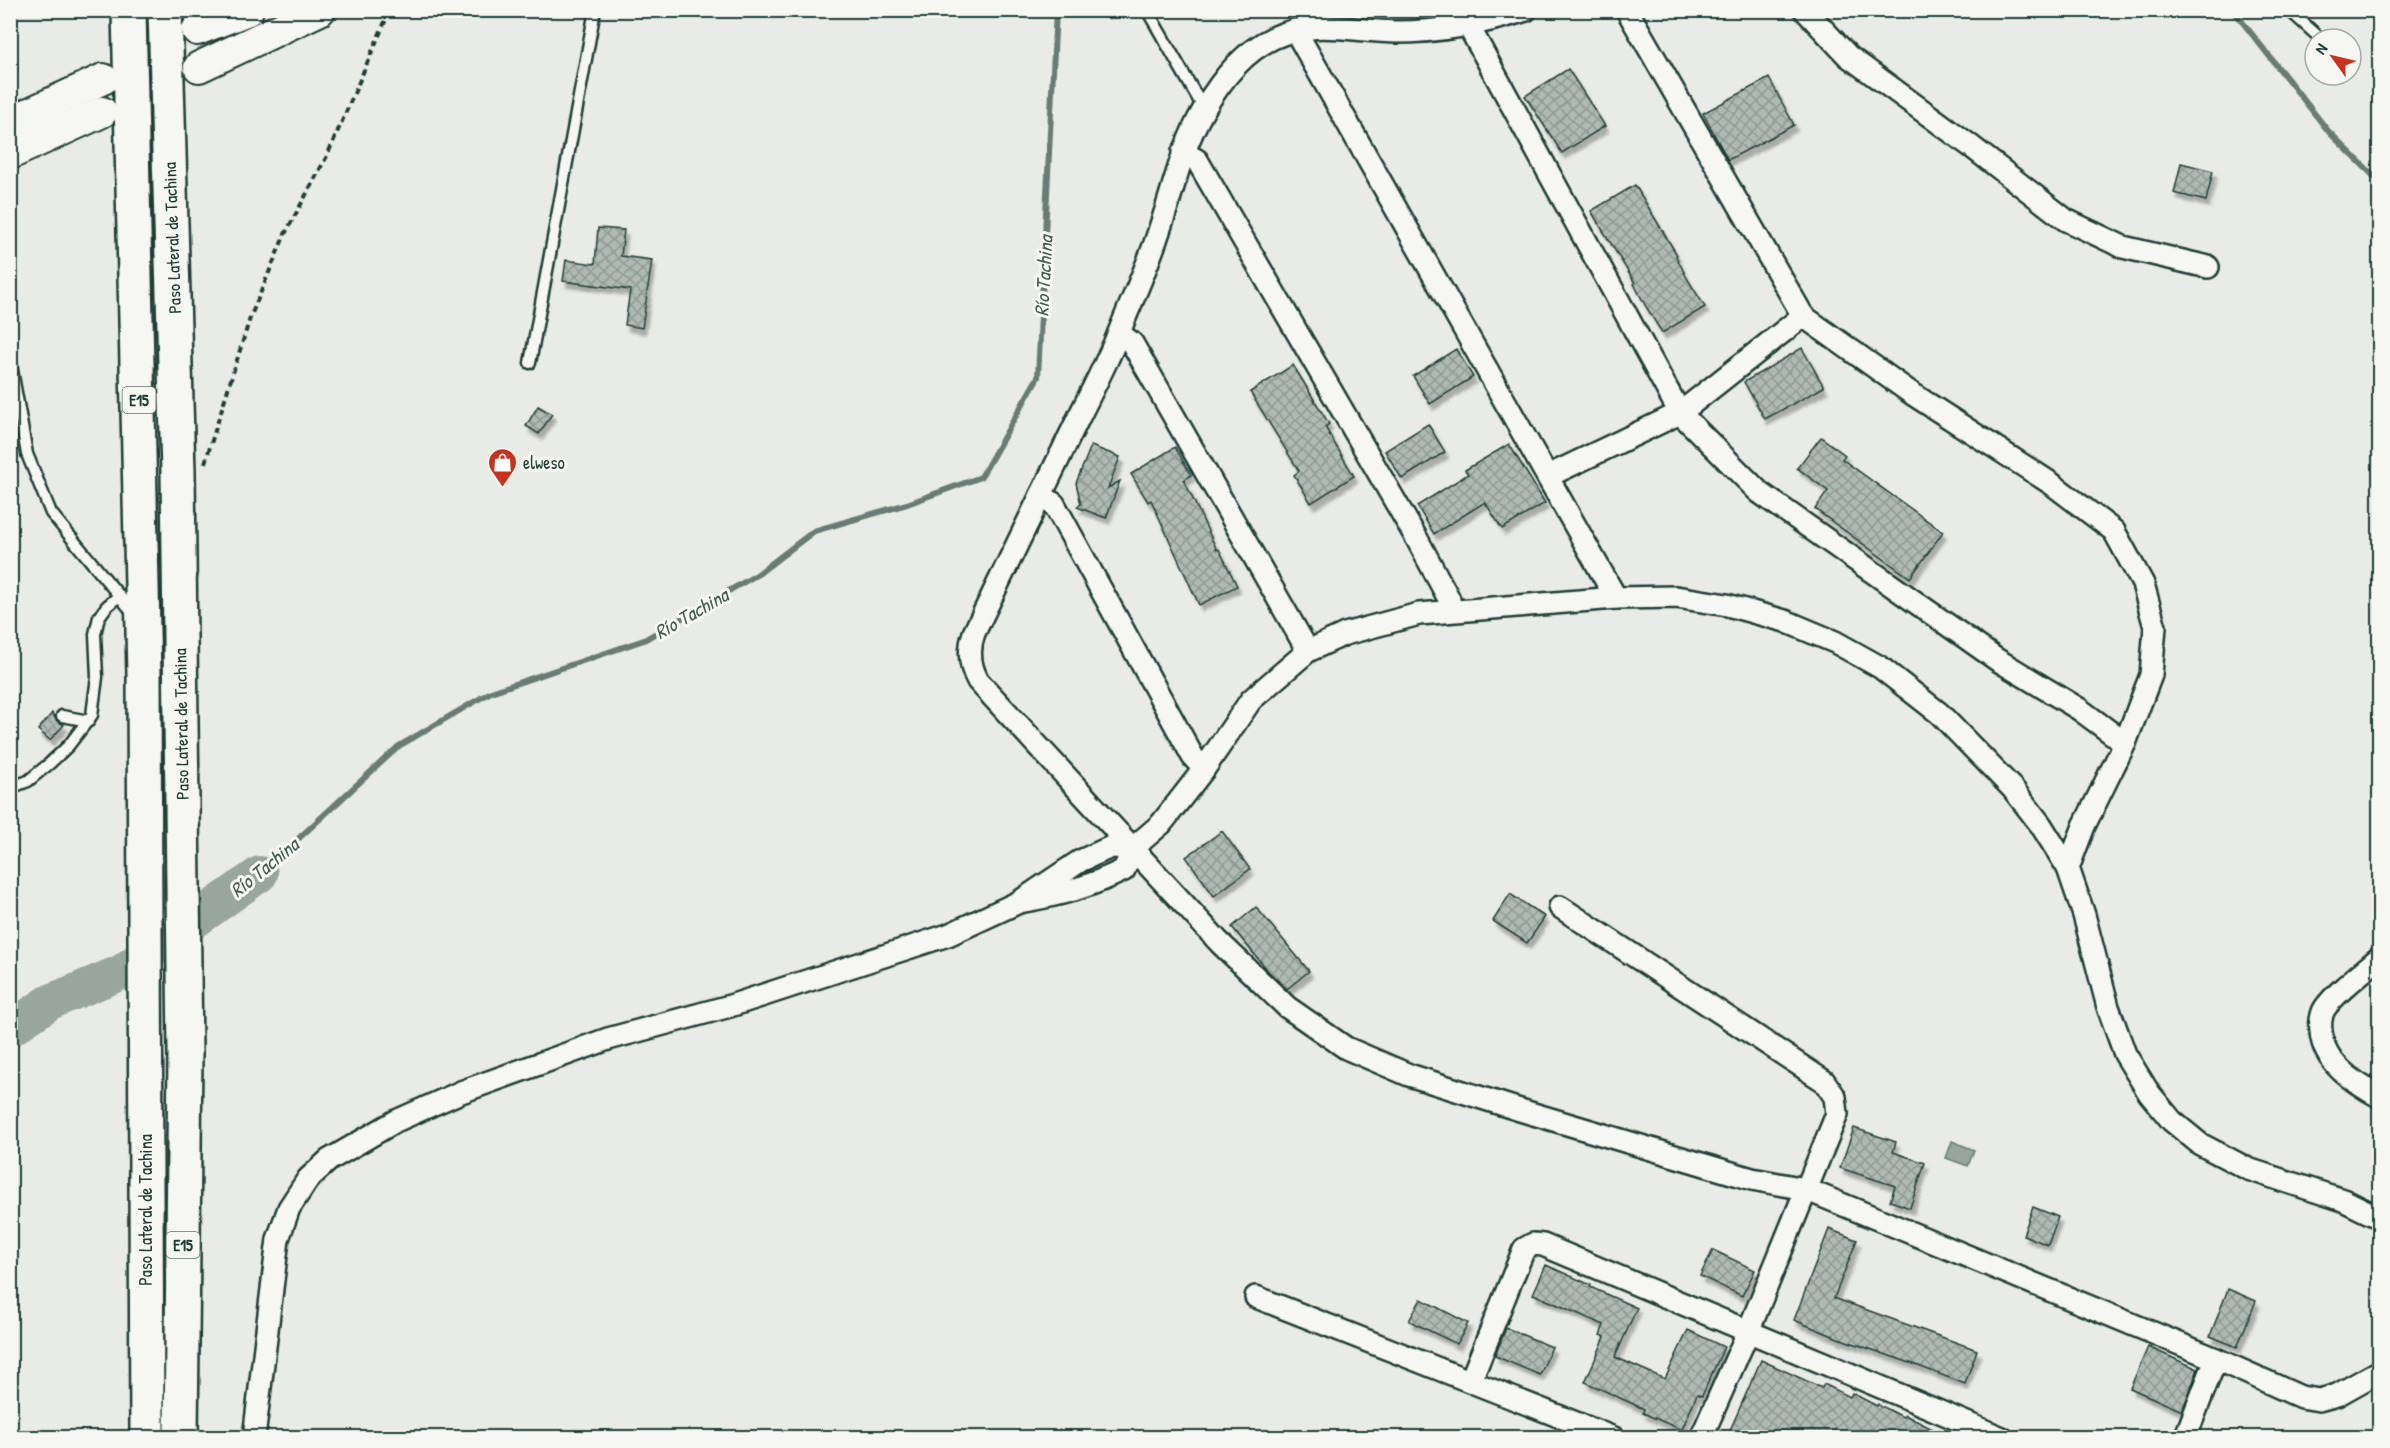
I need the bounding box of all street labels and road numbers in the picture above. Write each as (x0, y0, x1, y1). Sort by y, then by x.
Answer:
street label: Paso Lateral de Tachina (157, 162, 187, 314)
road number: E15 (122, 387, 156, 413)
street label: Paso Lateral de Tachina (167, 648, 195, 800)
street label: Paso Lateral de Tachina (133, 1134, 158, 1286)
road number: E15 (166, 1232, 200, 1258)

